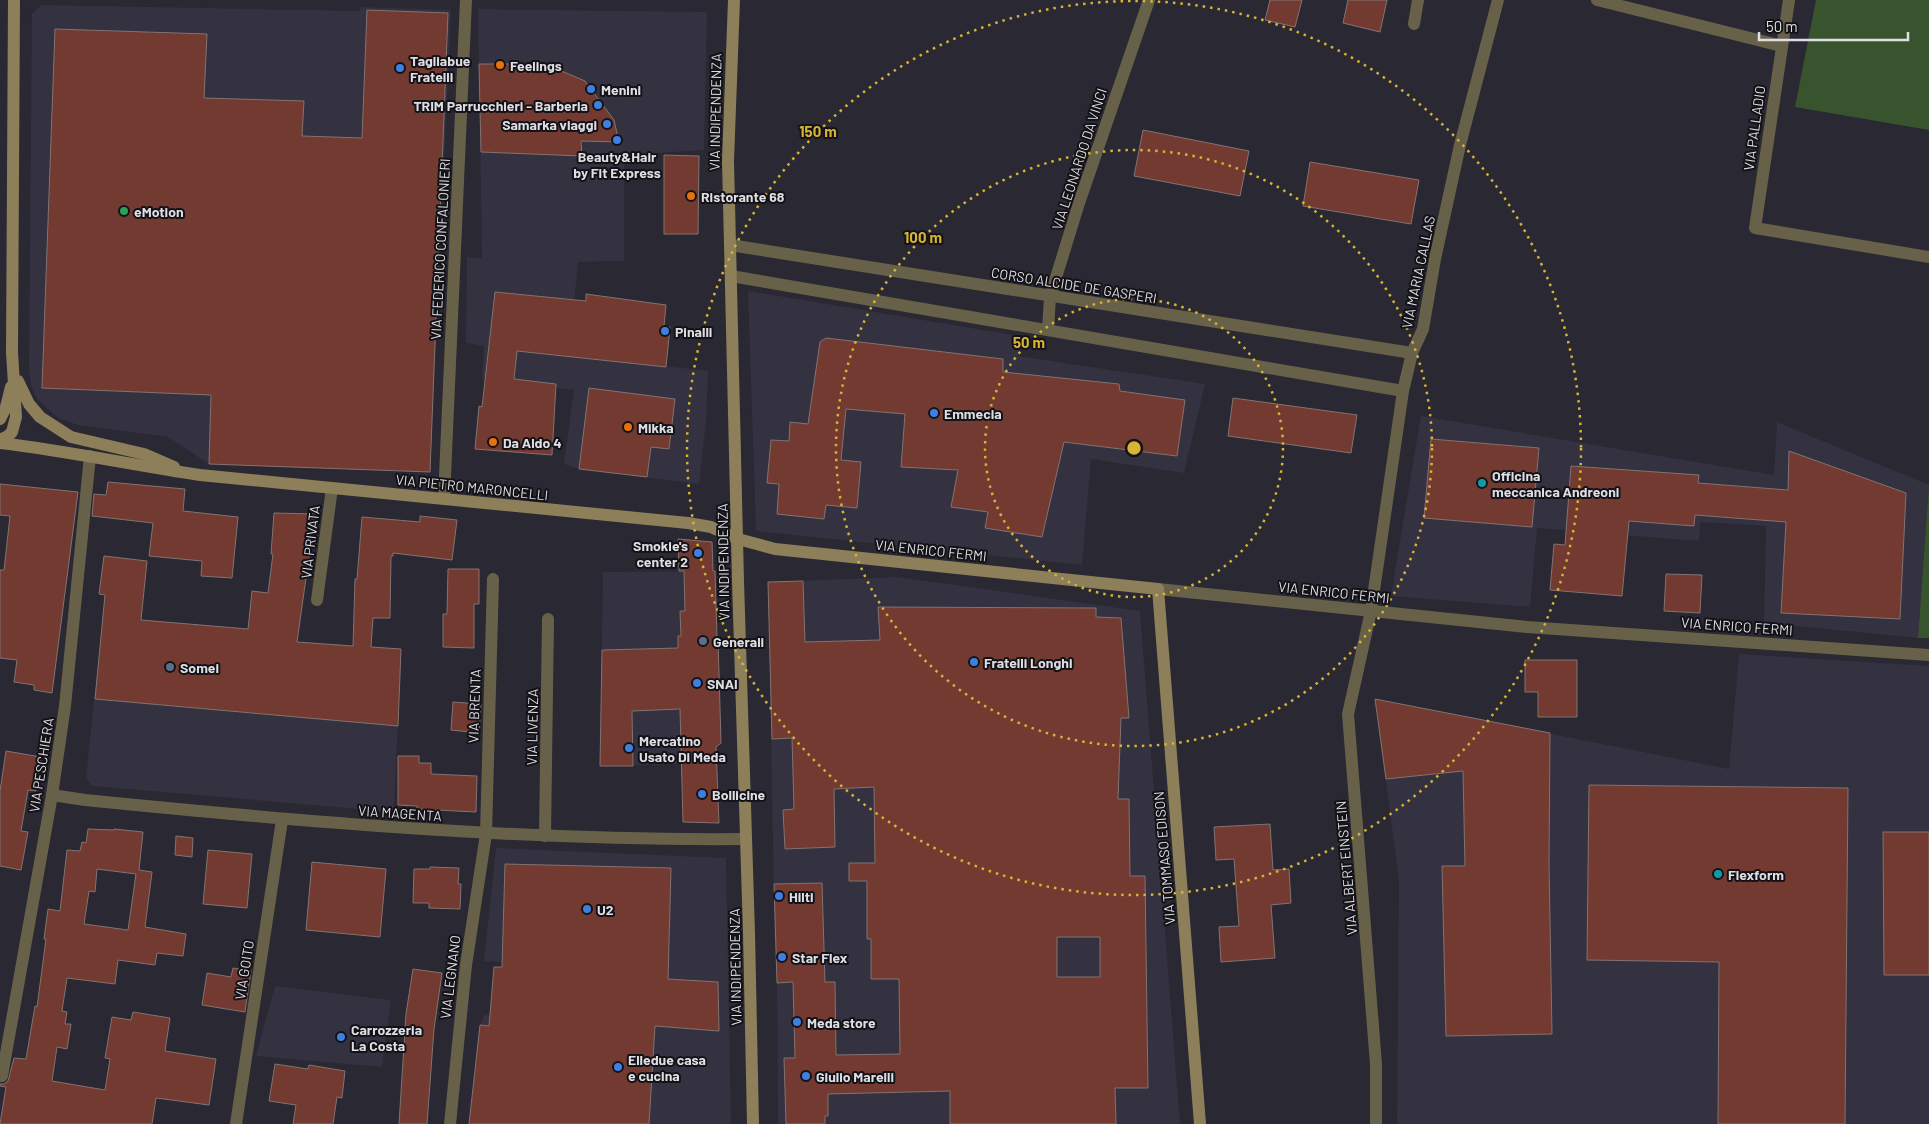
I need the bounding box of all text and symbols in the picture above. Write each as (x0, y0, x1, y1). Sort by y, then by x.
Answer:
scale bar (1759, 10, 1908, 42)
text: 50 m (1766, 17, 1798, 35)
place label: Tagliabue Fratelli (410, 52, 471, 85)
street label: VIA INDIPENDENZA (705, 53, 725, 171)
place label: Feelings (510, 57, 562, 74)
marker: Feelings (494, 59, 506, 71)
marker: Tagliabue Fratelli (394, 62, 406, 74)
place label: Menini (601, 81, 641, 98)
marker: Menini (585, 83, 597, 95)
street label: VIA PALLADIO (1740, 84, 1768, 172)
street label: VIA LEONARDO DA VINCI (1048, 86, 1110, 232)
place label: TRIM Parrucchieri - Barberia (413, 97, 588, 114)
marker: TRIM Parrucchieri - Barberia (592, 99, 604, 111)
place label: Samarka viaggi (502, 116, 597, 133)
marker: Samarka viaggi (601, 118, 613, 130)
text: 150 m (799, 122, 837, 140)
marker: Beauty&Hair by Fit Express (611, 134, 623, 146)
place label: Beauty&Hair by Fit Express (573, 148, 661, 181)
street label: VIA FEDERICO CONFALONIERI (427, 158, 453, 340)
place label: Ristorante 68 (701, 188, 785, 205)
marker: Ristorante 68 (685, 190, 697, 202)
place label: eMotion (134, 203, 184, 220)
marker: eMotion (118, 205, 130, 217)
street label: VIA MARIA CALLAS (1398, 214, 1438, 330)
text: 100 m (904, 228, 942, 246)
street label: CORSO ALCIDE DE GASPERI (990, 264, 1158, 306)
place label: Pinalli (675, 323, 712, 340)
marker: Pinalli (659, 325, 671, 337)
text: 50 m (1013, 333, 1045, 351)
place label: Emmecia (944, 405, 1002, 422)
marker: Emmecia (928, 407, 940, 419)
place label: Mikka (638, 419, 674, 436)
marker: Mikka (622, 421, 634, 433)
place label: Da Aldo 4 (503, 434, 562, 451)
marker: Da Aldo 4 (487, 436, 499, 448)
centre of rings (1125, 439, 1143, 457)
place label: Officina meccanica Andreoni (1492, 467, 1619, 500)
street label: VIA PIETRO MARONCELLI (395, 471, 549, 503)
marker: Officina meccanica Andreoni (1476, 477, 1488, 489)
street label: VIA INDIPENDENZA (713, 503, 733, 621)
street label: VIA PRIVATA (297, 504, 323, 580)
street label: VIA ENRICO FERMI (874, 536, 988, 564)
place label: Smokie's center 2 (633, 537, 688, 570)
marker: Smokie's center 2 (692, 547, 704, 559)
street label: VIA ENRICO FERMI (1277, 578, 1391, 606)
street label: VIA ENRICO FERMI (1681, 614, 1793, 638)
place label: Generali (713, 633, 764, 650)
marker: Generali (697, 635, 709, 647)
place label: Fratelli Longhi (984, 654, 1073, 671)
marker: Fratelli Longhi (968, 656, 980, 668)
place label: Somei (180, 659, 219, 676)
marker: Somei (164, 661, 176, 673)
street label: VIA BRENTA (464, 668, 484, 743)
place label: SNAI (707, 675, 738, 692)
marker: SNAI (691, 677, 703, 689)
street label: VIA LIVENZA (523, 688, 541, 766)
street label: VIA PESCHIERA (25, 716, 57, 813)
place label: Mercatino Usato Di Meda (639, 732, 726, 765)
marker: Mercatino Usato Di Meda (623, 742, 635, 754)
place label: Bollicine (712, 786, 766, 803)
marker: Bollicine (696, 788, 708, 800)
street label: VIA TOMMASO EDISON (1150, 791, 1178, 925)
street label: VIA ALBERT EINSTEIN (1332, 800, 1360, 936)
street label: VIA MAGENTA (358, 802, 443, 824)
place label: Flexform (1728, 866, 1784, 883)
marker: Flexform (1712, 868, 1724, 880)
place label: Hilti (789, 888, 814, 905)
marker: Hilti (773, 890, 785, 902)
place label: U2 (597, 901, 614, 918)
marker: U2 (581, 903, 593, 915)
street label: VIA INDIPENDENZA (725, 908, 745, 1026)
street label: VIA LEGNANO (436, 934, 464, 1020)
street label: VIA GOITO (231, 939, 257, 1001)
place label: Star Flex (792, 949, 848, 966)
marker: Star Flex (776, 951, 788, 963)
place label: Meda store (807, 1014, 876, 1031)
marker: Meda store (791, 1016, 803, 1028)
place label: Carrozzeria La Costa (351, 1021, 422, 1054)
marker: Carrozzeria La Costa (335, 1031, 347, 1043)
place label: Elledue casa e cucina (628, 1051, 706, 1084)
marker: Elledue casa e cucina (612, 1061, 624, 1073)
place label: Giulio Marelli (816, 1068, 894, 1085)
marker: Giulio Marelli (800, 1070, 812, 1082)

